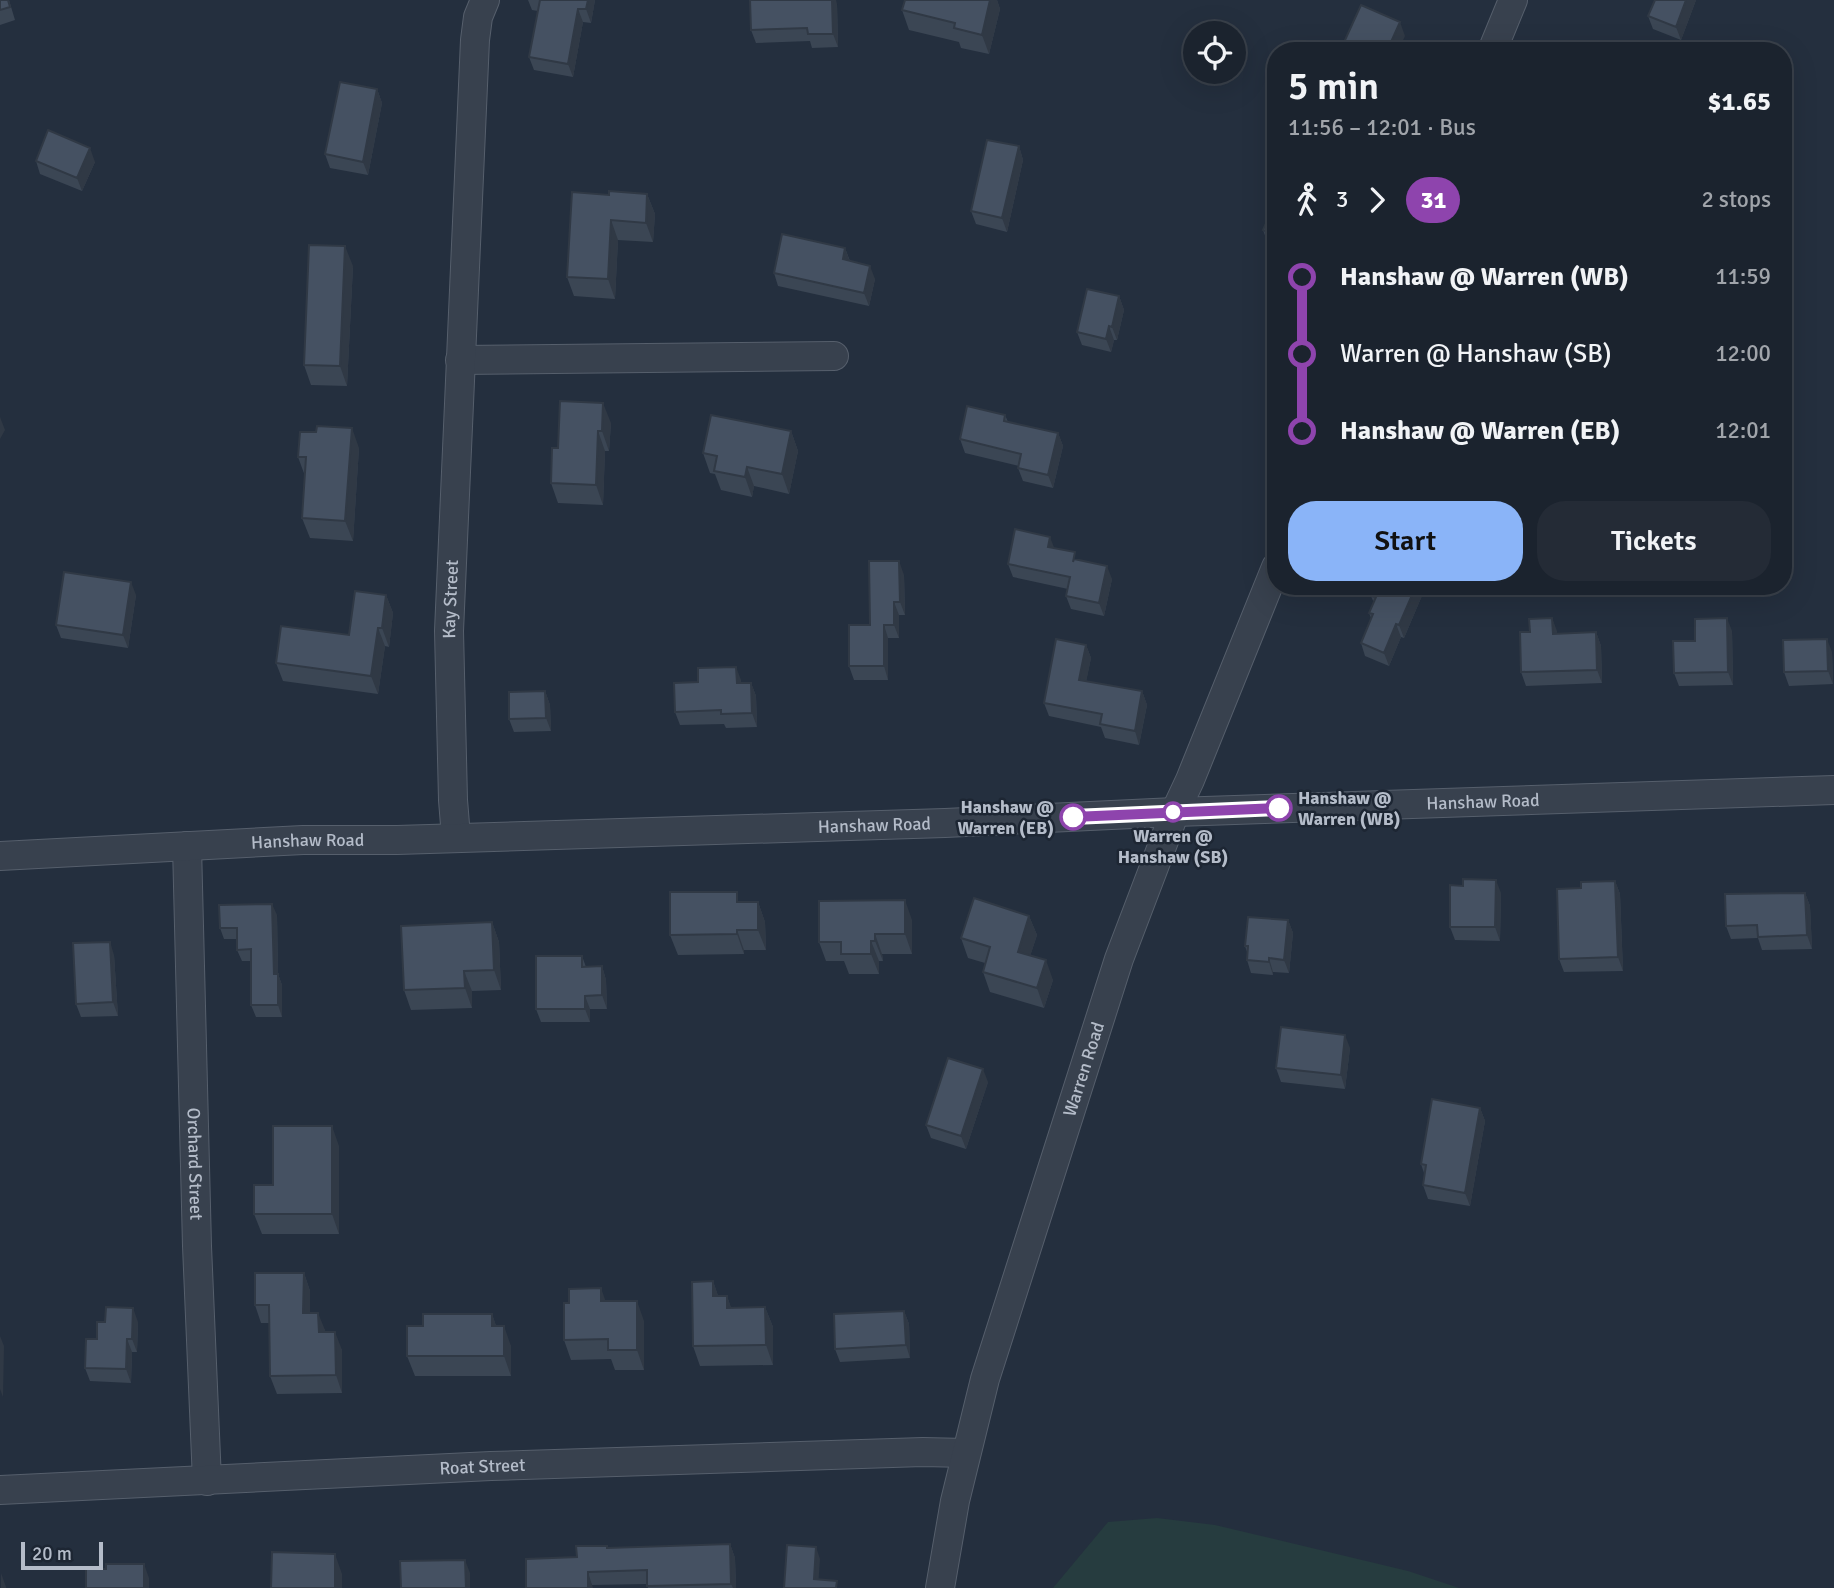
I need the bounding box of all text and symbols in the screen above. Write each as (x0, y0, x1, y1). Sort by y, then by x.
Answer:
map controls (1183, 21, 1246, 84)
button: locate (1183, 21, 1246, 84)
text: 5 min (1288, 63, 1379, 110)
text: $1.65 (1707, 86, 1771, 118)
text: 11:56 – 12:01 · Bus (1288, 113, 1476, 142)
icon: walk (1288, 181, 1326, 219)
icon: forward (1358, 181, 1396, 219)
text: 3 (1336, 185, 1348, 214)
text: 31 (1420, 185, 1446, 215)
text: 2 stops (1701, 185, 1771, 214)
text: Hanshaw @ Warren (WB) (1340, 261, 1629, 293)
text: 11:59 (1715, 262, 1771, 291)
text: Warren @ Hanshaw (SB) (1340, 338, 1612, 370)
text: 12:00 (1715, 339, 1771, 368)
text: Hanshaw @ Warren (EB) (1340, 415, 1620, 447)
text: 12:01 (1715, 416, 1771, 445)
button: Start (1288, 501, 1523, 581)
button: Tickets (1537, 501, 1771, 581)
street label: Kay Street (438, 559, 463, 639)
place label: Hanshaw @ Warren (WB) (1298, 787, 1401, 830)
street label: Hanshaw Road (1426, 789, 1540, 815)
marker: Hanshaw @ Warren (WB) (1266, 795, 1292, 821)
place label: Hanshaw @ Warren (EB) (957, 796, 1054, 839)
marker: Warren @ Hanshaw (SB) (1163, 802, 1183, 822)
marker: Hanshaw @ Warren (EB) (1060, 804, 1086, 830)
street label: Hanshaw Road (817, 812, 931, 838)
place label: Warren @ Hanshaw (SB) (1118, 825, 1228, 868)
street label: Hanshaw Road (250, 829, 364, 854)
street label: Warren Road (1058, 1019, 1109, 1119)
street label: Orchard Street (183, 1107, 207, 1220)
street label: Roat Street (439, 1454, 526, 1480)
scale bar (21, 1539, 103, 1571)
text: 20 m (32, 1542, 72, 1566)

